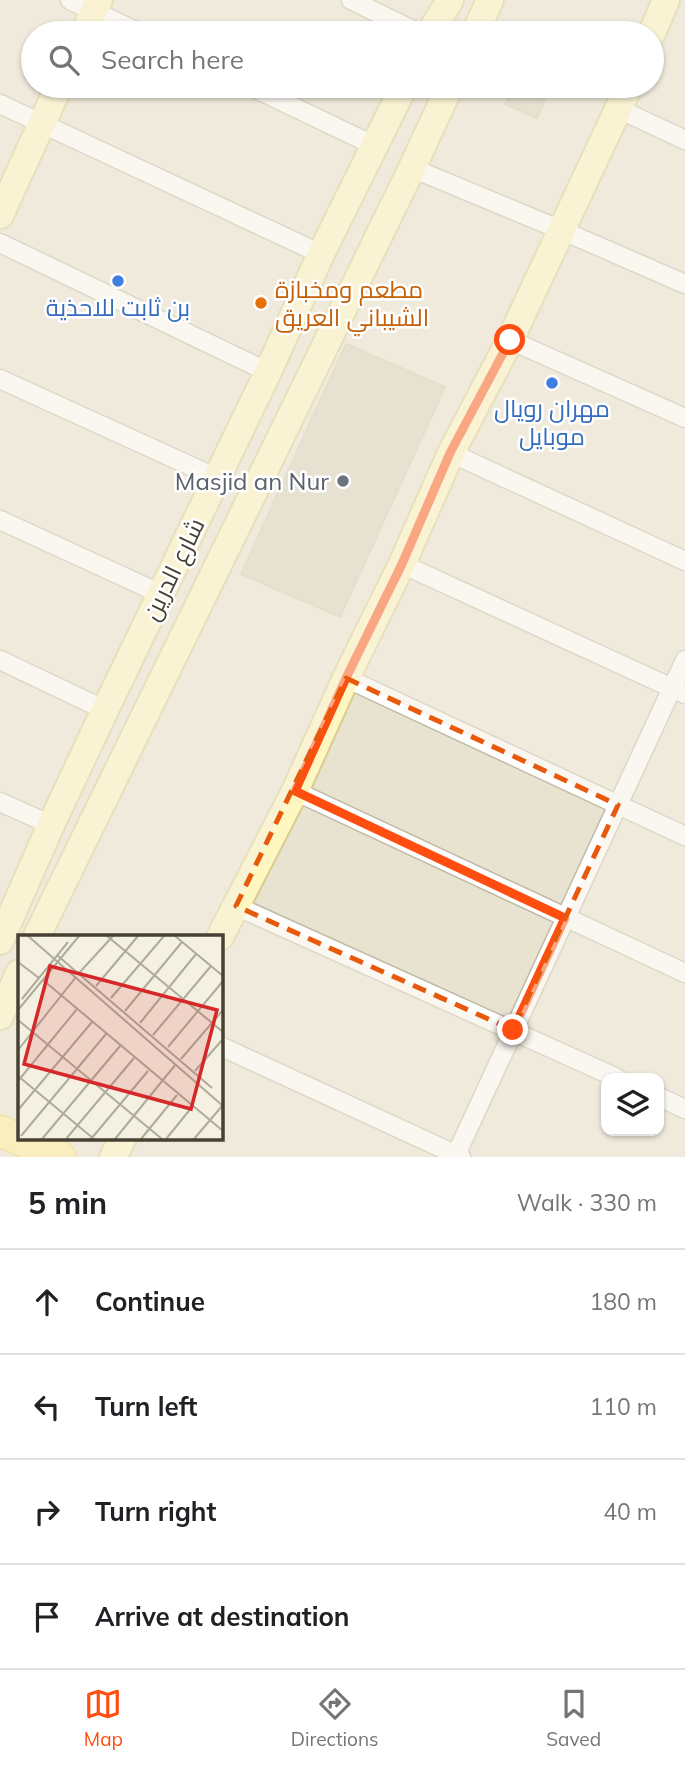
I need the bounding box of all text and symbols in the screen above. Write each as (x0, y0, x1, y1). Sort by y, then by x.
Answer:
search box (21, 21, 664, 98)
icon: search (45, 41, 83, 79)
text: Search here (101, 43, 244, 76)
marker: بن ثابت للاحذية (110, 273, 126, 289)
place label: مطعم ومخبازة الشيباني العريق (275, 274, 429, 337)
place label: بن ثابت للاحذية (46, 292, 190, 322)
marker: مطعم ومخبازة الشيباني العريق (253, 295, 269, 311)
route start (494, 324, 525, 355)
marker: مهران رويال موبايل (544, 375, 560, 391)
place label: مهران رويال موبايل (494, 393, 610, 451)
place label: Masjid an Nur (175, 466, 329, 496)
marker: Masjid an Nur (335, 473, 351, 489)
street label: شارع الدرين (135, 513, 212, 626)
inset map (18, 935, 222, 1140)
route end (497, 1014, 528, 1045)
map controls (601, 1073, 664, 1136)
button: layers (601, 1073, 664, 1136)
text: 5 min (28, 1184, 107, 1222)
text: Walk · 330 m (517, 1188, 657, 1217)
icon: ahead (28, 1283, 66, 1321)
text: Continue (95, 1285, 205, 1318)
text: 180 m (589, 1287, 657, 1316)
icon: left (28, 1388, 66, 1426)
text: Turn left (95, 1390, 197, 1423)
text: 110 m (589, 1392, 657, 1421)
icon: right (28, 1493, 66, 1531)
text: Turn right (95, 1495, 216, 1528)
text: 40 m (603, 1497, 657, 1526)
icon: arrive (28, 1598, 66, 1636)
text: Arrive at destination (95, 1600, 350, 1633)
tab: Map (84, 1685, 123, 1751)
tab: Directions (291, 1685, 379, 1751)
tab: Saved (546, 1685, 601, 1751)

